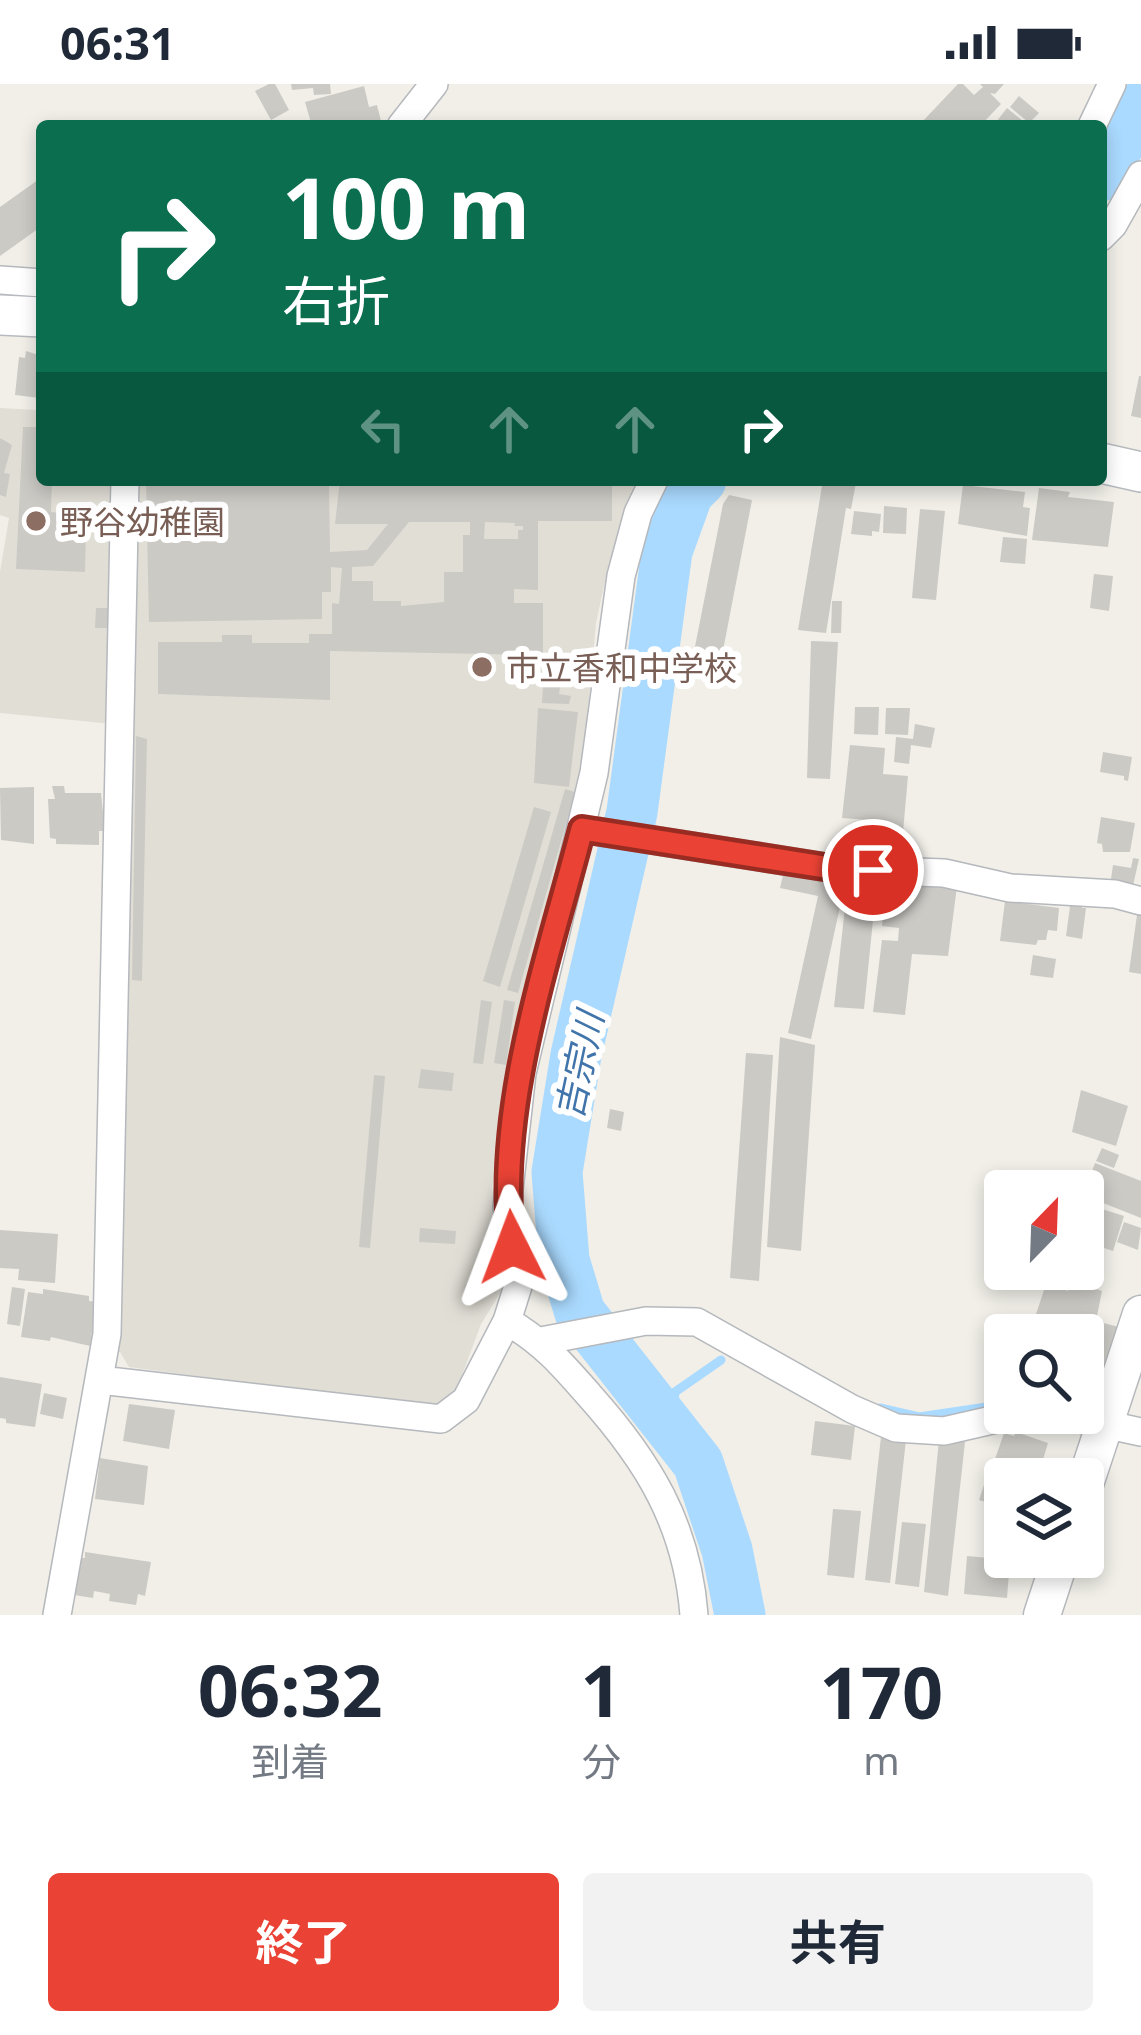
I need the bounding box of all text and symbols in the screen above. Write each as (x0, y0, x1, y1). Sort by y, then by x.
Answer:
text: 06:31 (60, 12, 176, 73)
text: 100 m (282, 149, 530, 264)
icon: right (84, 168, 240, 324)
text: 右折 (282, 263, 390, 337)
icon: left (350, 396, 416, 462)
icon: ahead (476, 396, 542, 462)
icon: ahead (602, 396, 668, 462)
icon: right (728, 396, 794, 462)
place label: 野谷幼稚園 (60, 499, 225, 544)
marker: 野谷幼稚園 (23, 508, 49, 534)
place label: 市立香和中学校 (506, 645, 737, 690)
marker: 市立香和中学校 (469, 654, 495, 680)
pin (822, 819, 924, 921)
icon: arrive (840, 837, 906, 903)
water label: 吉宗川 (544, 1003, 615, 1123)
north arrow (984, 1170, 1104, 1290)
map controls (984, 1170, 1104, 1578)
position arrow (449, 1184, 575, 1310)
button: search (984, 1314, 1104, 1434)
button: layers (984, 1458, 1104, 1578)
text: 06:32 (198, 1640, 383, 1738)
text: 1 (581, 1640, 622, 1738)
text: 170 (820, 1642, 943, 1740)
text: m (863, 1733, 900, 1786)
text: 到着 (251, 1734, 329, 1787)
text: 分 (582, 1734, 621, 1787)
button: 終了 (48, 1873, 559, 2011)
button: 共有 (583, 1873, 1093, 2011)

